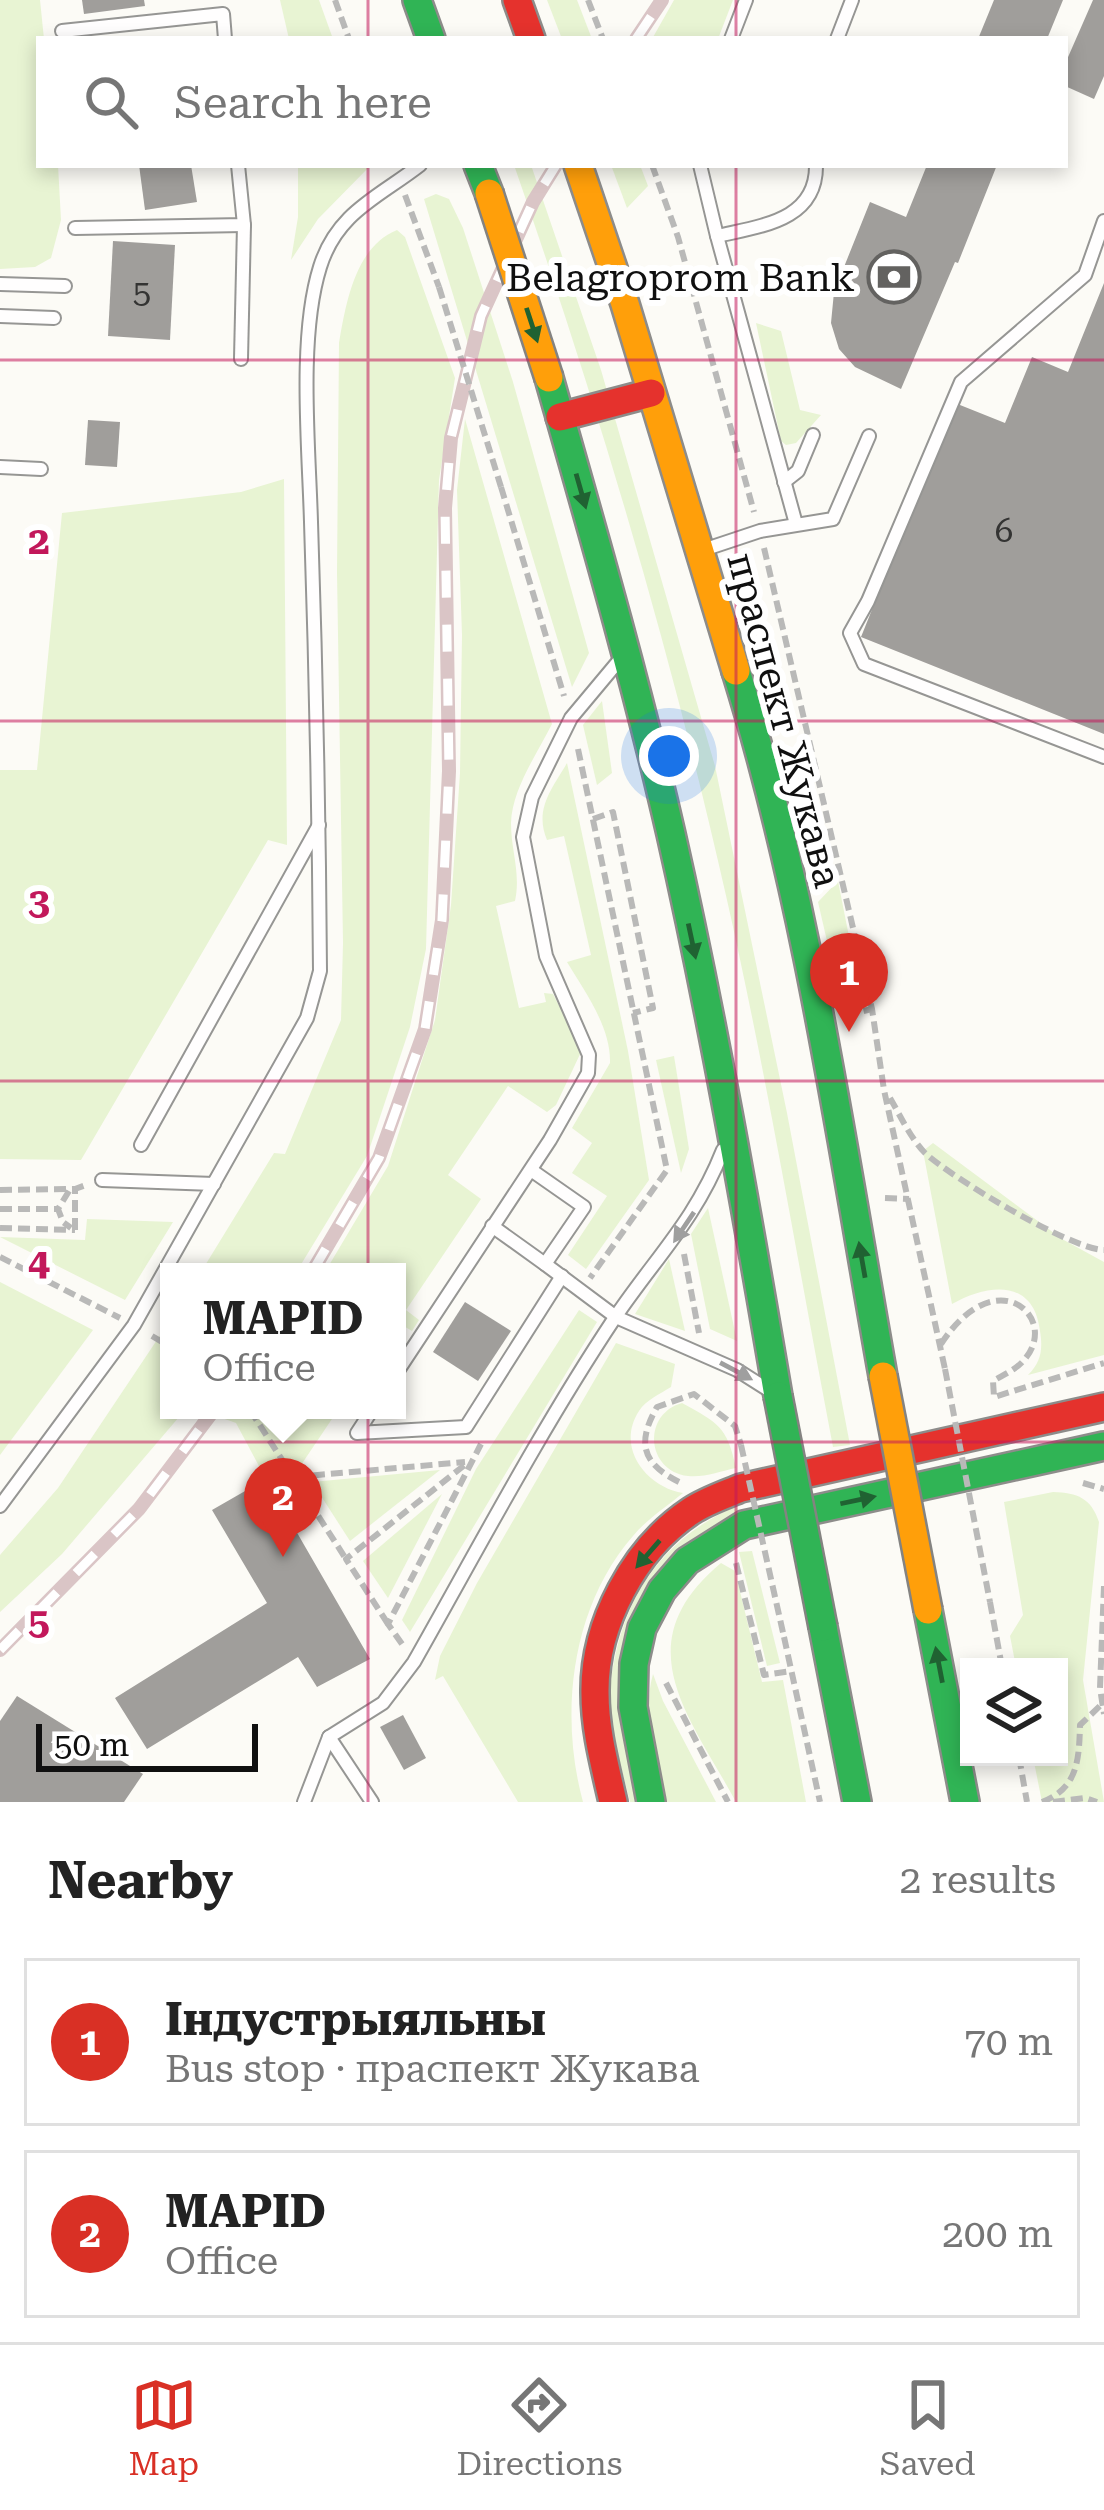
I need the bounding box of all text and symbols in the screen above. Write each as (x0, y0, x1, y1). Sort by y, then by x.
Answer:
search box (36, 36, 1068, 168)
icon: search (78, 69, 144, 135)
text: Search here (174, 76, 432, 129)
bank icon: Belagroprom Bank (866, 249, 922, 305)
place label: Belagroprom Bank (506, 255, 855, 301)
house number: 5 (133, 272, 151, 311)
one-way arrow (523, 307, 542, 344)
one-way arrow (572, 473, 591, 510)
house number: 6 (995, 511, 1013, 550)
text: 2 (28, 518, 50, 564)
street label: праспект Жукава (717, 548, 851, 893)
your location (639, 726, 699, 786)
text: 3 (28, 879, 50, 925)
one-way arrow (684, 923, 703, 961)
pin: 1 (810, 933, 888, 1032)
one-way arrow (673, 1210, 695, 1243)
text: 4 (28, 1239, 50, 1285)
one-way arrow (852, 1241, 871, 1279)
popup (160, 1263, 406, 1419)
text: MAPID (203, 1292, 363, 1345)
text: Office (203, 1345, 316, 1391)
one-way arrow (719, 1360, 754, 1381)
pin: 2 (244, 1458, 322, 1557)
one-way arrow (840, 1490, 878, 1509)
one-way arrow (635, 1539, 661, 1569)
text: 5 (28, 1599, 50, 1645)
one-way arrow (929, 1645, 948, 1683)
map controls (960, 1658, 1068, 1766)
button: layers (960, 1658, 1068, 1766)
scale bar (36, 1718, 258, 1771)
text: 50 m (54, 1725, 129, 1764)
text: Nearby (48, 1851, 233, 1910)
text: 2 results (899, 1857, 1056, 1903)
text: Індустрыяльны (165, 1993, 546, 2046)
text: 1 (79, 2019, 101, 2065)
text: 70 m (964, 2019, 1053, 2065)
text: Bus stop · праспект Жукава (165, 2046, 700, 2092)
text: MAPID (165, 2185, 326, 2238)
text: 2 (79, 2211, 101, 2257)
text: 200 m (942, 2211, 1053, 2257)
text: Office (165, 2238, 278, 2284)
tab: Map (129, 2372, 199, 2483)
tab: Directions (456, 2372, 622, 2483)
tab: Saved (880, 2372, 975, 2483)

